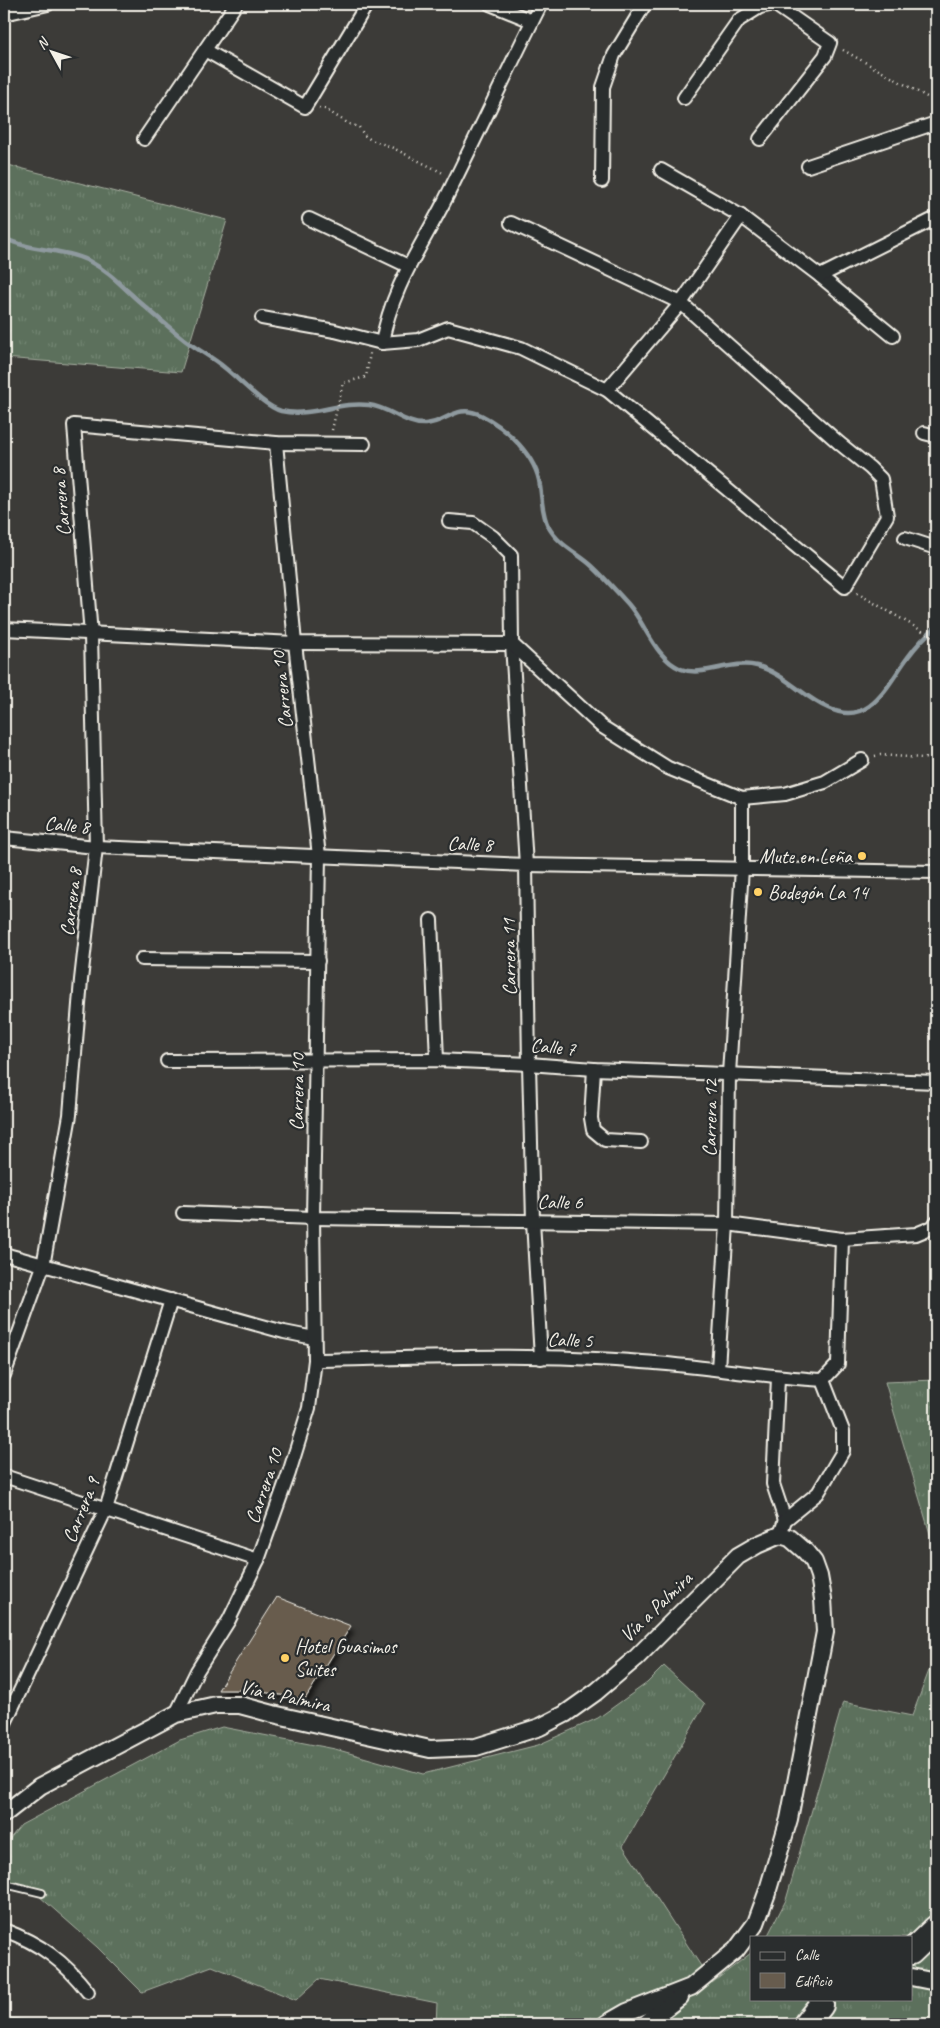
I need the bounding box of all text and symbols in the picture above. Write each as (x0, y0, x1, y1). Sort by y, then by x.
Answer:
north arrow (28, 28, 78, 78)
text: N (33, 33, 53, 53)
street label: Carrera 8 (45, 465, 76, 537)
street label: Carrera 10 (265, 648, 298, 730)
street label: Calle 8 (43, 811, 93, 840)
street label: Calle 8 (447, 831, 495, 857)
place label: Mute en Leña (759, 844, 853, 869)
marker: Mute en Leña (856, 850, 868, 862)
street label: Carrera 8 (54, 865, 88, 937)
place label: Bodegón La 14 (768, 880, 870, 905)
marker: Bodegón La 14 (752, 886, 764, 898)
street label: Carrera 11 (496, 917, 522, 996)
street label: Calle 7 (529, 1033, 578, 1062)
street label: Carrera 10 (284, 1051, 310, 1131)
street label: Carrera 12 (697, 1077, 723, 1157)
street label: Calle 6 (537, 1189, 584, 1215)
street label: Calle 5 (547, 1327, 594, 1353)
street label: Carrera 10 (240, 1443, 289, 1527)
street label: Carrera 9 (57, 1472, 106, 1546)
street label: Vía a Palmira (614, 1565, 699, 1648)
place label: Hotel Guasimos Suites (295, 1634, 399, 1682)
marker: Hotel Guasimos Suites (279, 1652, 291, 1664)
street label: Vía a Palmira (238, 1674, 334, 1718)
legend (750, 1936, 912, 2000)
text: Calle (795, 1946, 820, 1965)
text: Edificio (795, 1972, 833, 1991)

